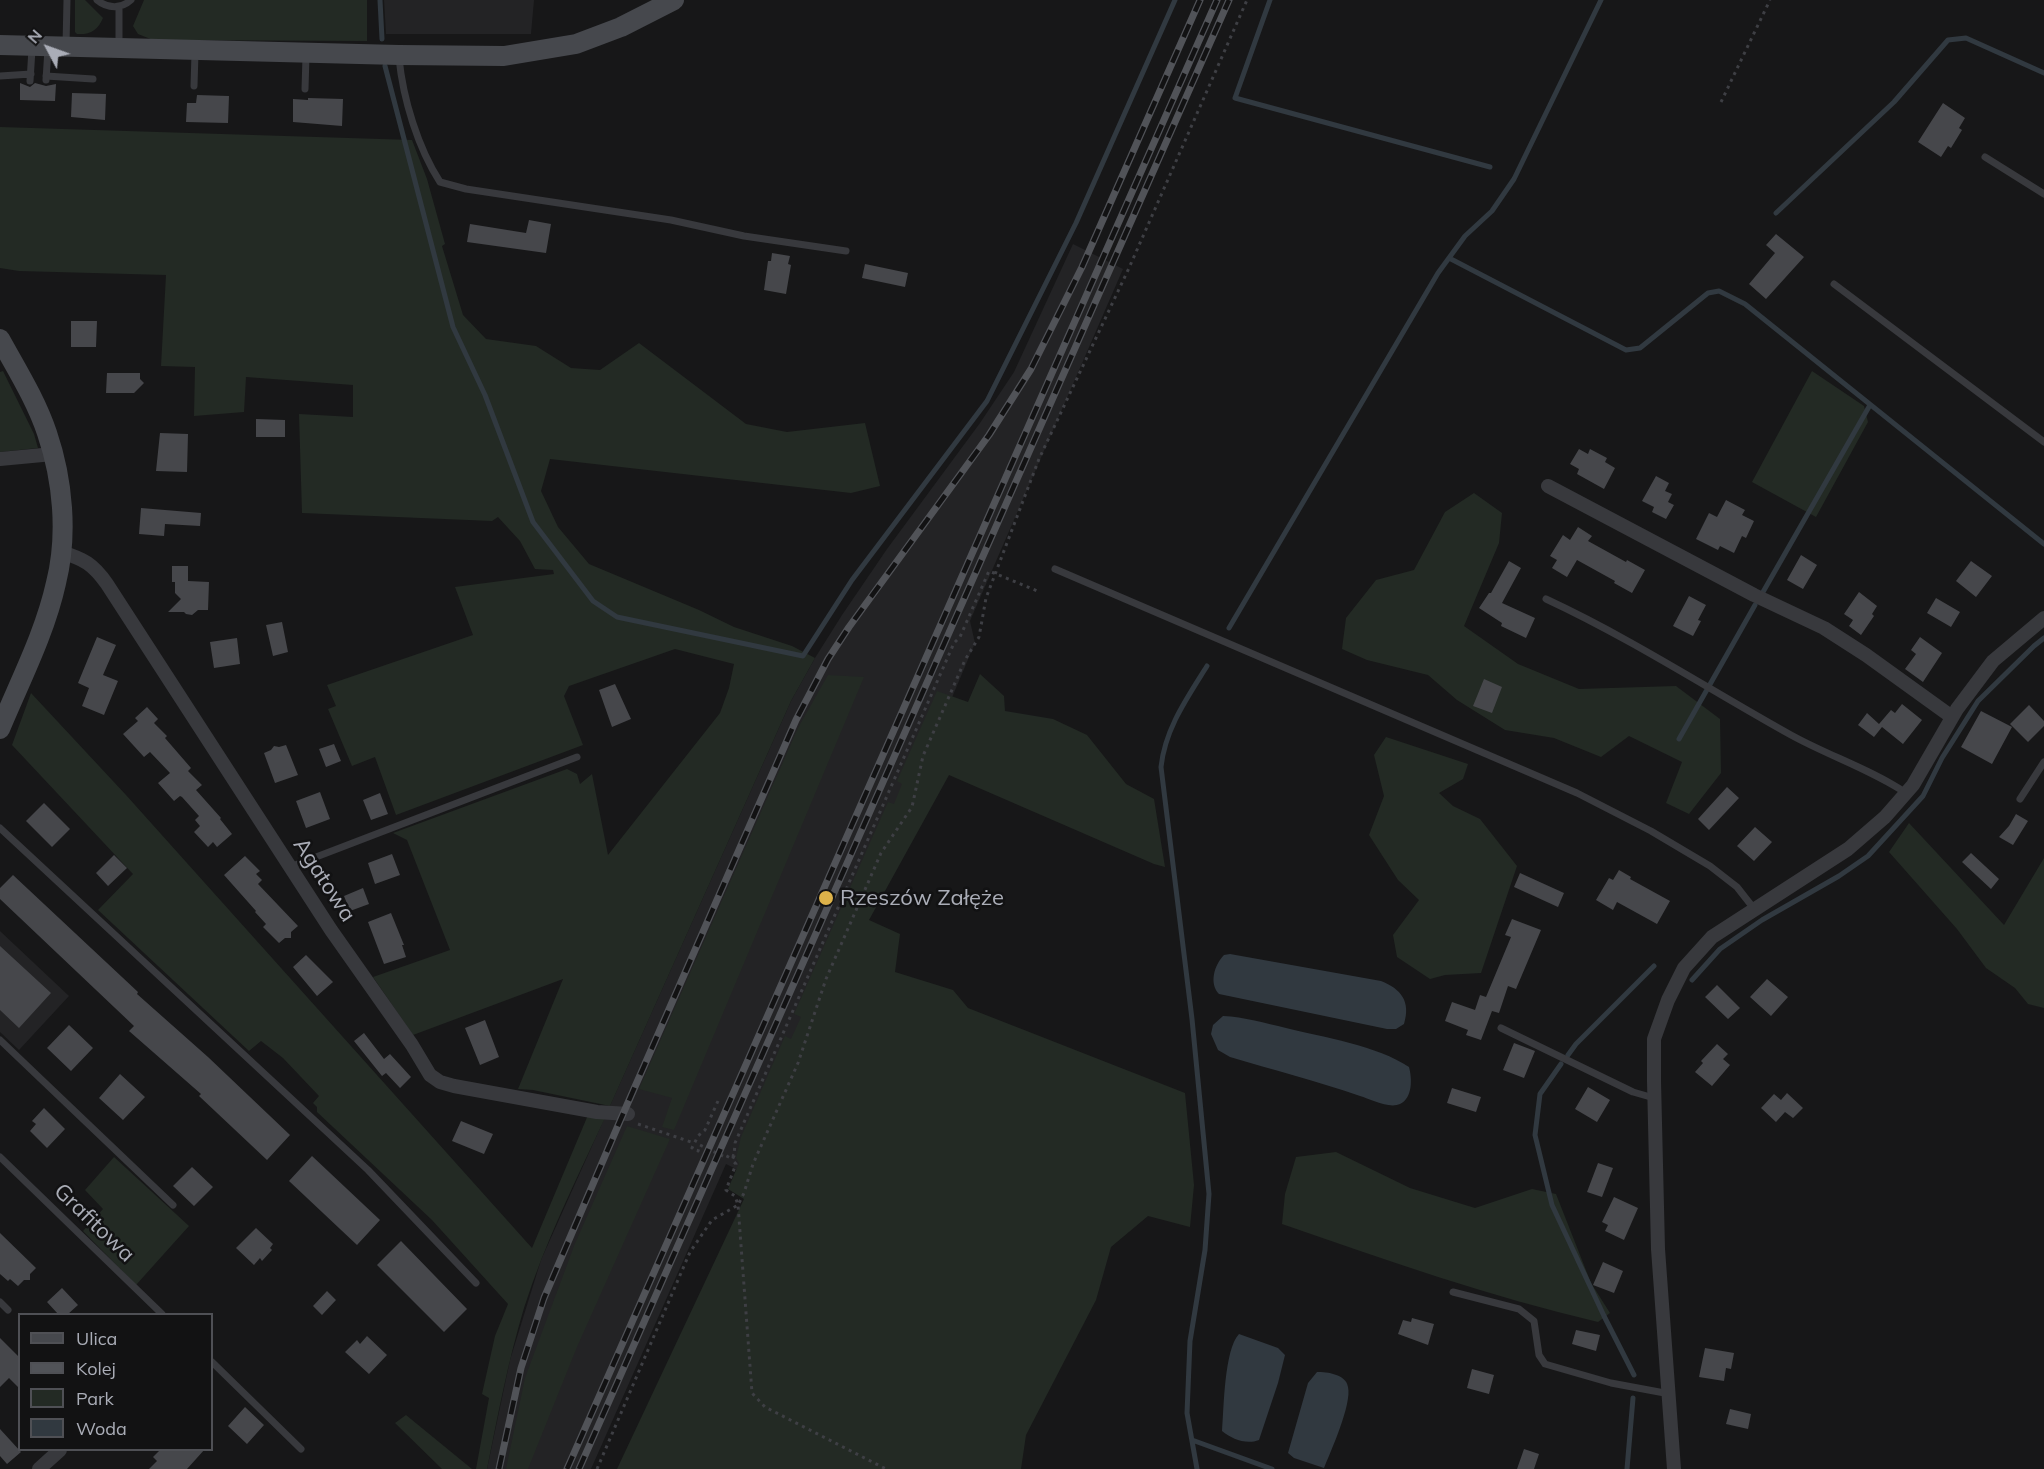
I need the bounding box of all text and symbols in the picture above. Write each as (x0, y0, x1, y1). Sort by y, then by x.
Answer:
north arrow (18, 18, 78, 78)
text: N (23, 25, 46, 47)
street label: Agatowa (287, 833, 361, 927)
place label: Rzeszów Załęże (840, 885, 1004, 911)
marker: Rzeszów Załęże (817, 889, 835, 907)
street label: Grafitowa (48, 1178, 140, 1268)
legend (18, 1313, 213, 1451)
text: Ulica (76, 1327, 117, 1350)
text: Kolej (76, 1357, 116, 1380)
text: Park (76, 1387, 114, 1410)
text: Woda (76, 1417, 127, 1440)

